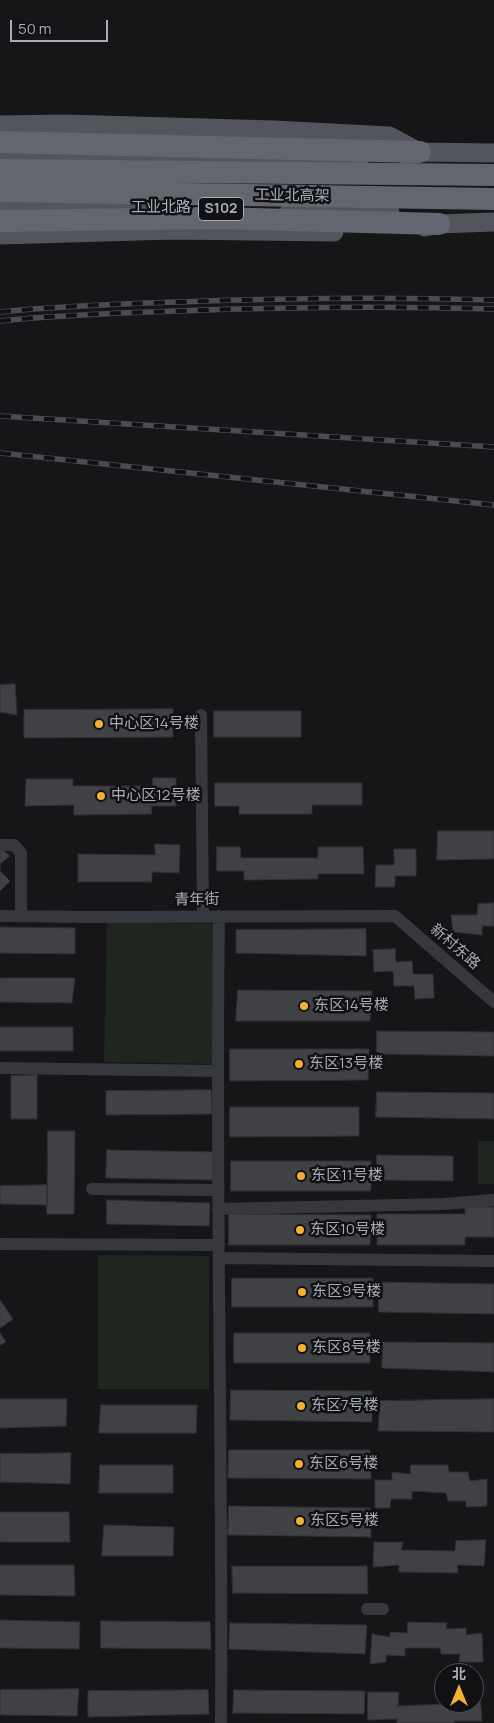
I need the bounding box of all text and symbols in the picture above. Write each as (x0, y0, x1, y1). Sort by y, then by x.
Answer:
scale bar (12, 10, 110, 42)
text: 50 m (18, 18, 52, 39)
street label: 工业北高架 (254, 186, 330, 206)
road number: S102 (198, 198, 244, 220)
street label: 工业北路 (131, 199, 191, 217)
place label: 中心区14号楼 (109, 715, 199, 733)
marker: 中心区14号楼 (93, 718, 105, 730)
place label: 中心区12号楼 (111, 787, 200, 805)
marker: 中心区12号楼 (95, 790, 107, 802)
street label: 青年街 (174, 891, 220, 909)
street label: 新村东路 (426, 921, 484, 973)
place label: 东区14号楼 (314, 997, 389, 1015)
marker: 东区14号楼 (298, 1000, 310, 1012)
place label: 东区13号楼 (309, 1055, 383, 1073)
marker: 东区13号楼 (293, 1058, 305, 1070)
place label: 东区11号楼 (311, 1167, 383, 1185)
marker: 东区11号楼 (295, 1170, 307, 1182)
place label: 东区10号楼 (310, 1221, 385, 1239)
marker: 东区10号楼 (294, 1224, 306, 1236)
place label: 东区9号楼 (312, 1283, 381, 1301)
marker: 东区9号楼 (296, 1286, 308, 1298)
place label: 东区8号楼 (312, 1339, 381, 1357)
marker: 东区8号楼 (296, 1342, 308, 1354)
place label: 东区7号楼 (311, 1397, 379, 1415)
marker: 东区7号楼 (295, 1400, 307, 1412)
place label: 东区6号楼 (309, 1455, 378, 1473)
marker: 东区6号楼 (293, 1458, 305, 1470)
place label: 东区5号楼 (310, 1512, 379, 1530)
marker: 东区5号楼 (294, 1515, 306, 1527)
north arrow (434, 1663, 484, 1713)
text: 北 (452, 1664, 466, 1683)

